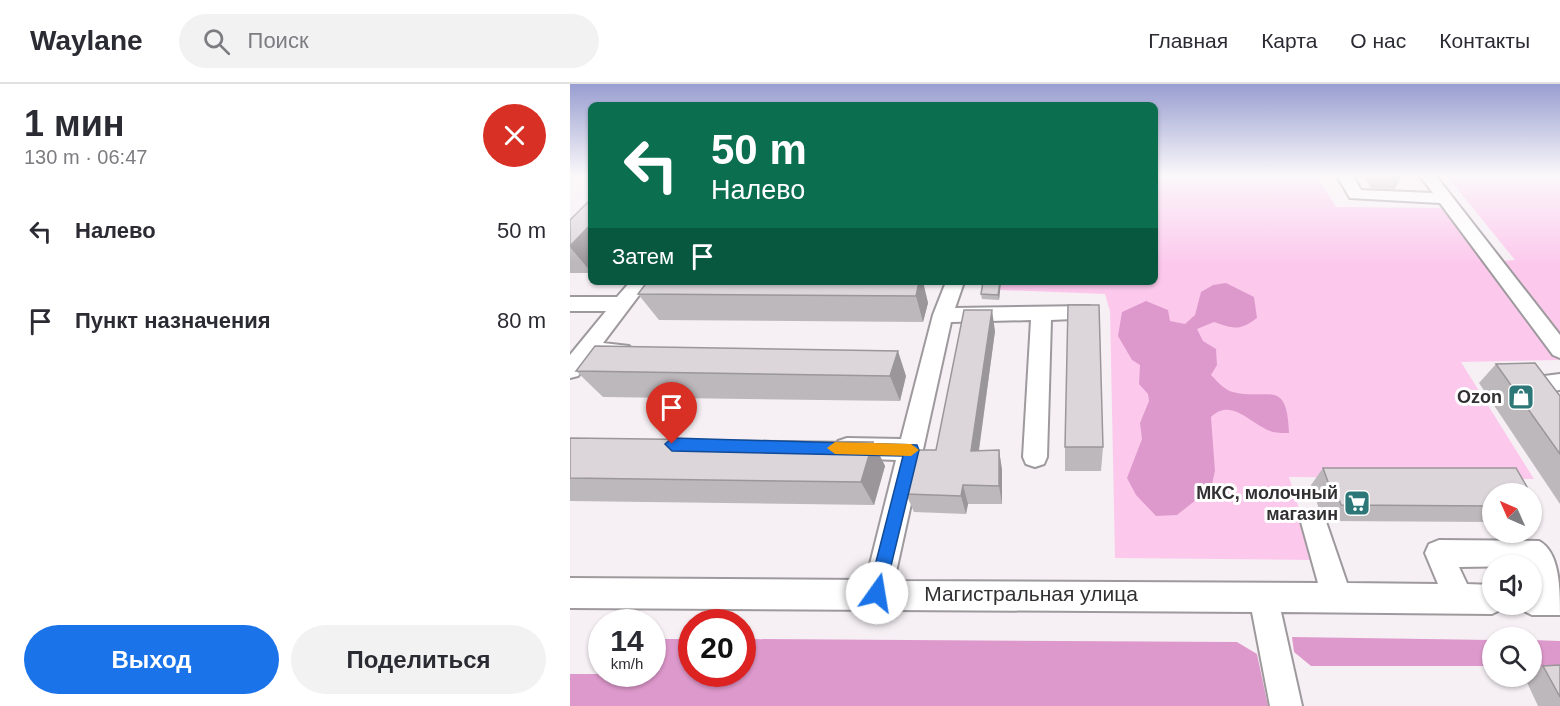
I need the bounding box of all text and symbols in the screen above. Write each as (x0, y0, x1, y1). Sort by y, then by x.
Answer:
search box (179, 14, 599, 68)
text: Waylane (30, 25, 143, 56)
icon: search (200, 25, 233, 58)
text: Поиск (248, 28, 309, 53)
text: Главная (1148, 29, 1228, 52)
text: Карта (1261, 29, 1317, 52)
text: О нас (1350, 29, 1406, 52)
text: Контакты (1439, 29, 1530, 52)
text: 1 мин (24, 103, 125, 144)
button: close (483, 104, 546, 167)
icon: left (612, 126, 690, 204)
text: 50 m (711, 126, 807, 173)
text: 130 m · 06:47 (24, 146, 147, 168)
text: Налево (711, 175, 805, 205)
icon: left (24, 215, 57, 248)
text: Налево (75, 218, 156, 243)
text: 50 m (497, 218, 546, 243)
icon: arrive (686, 240, 719, 273)
text: Затем (612, 244, 674, 269)
icon: arrive (24, 305, 57, 338)
text: Пункт назначения (75, 308, 271, 333)
text: 80 m (497, 308, 546, 333)
pin (646, 382, 697, 444)
shop icon: Ozon (1506, 382, 1536, 412)
place label: Ozon (1457, 387, 1502, 407)
icon: arrive (655, 391, 688, 424)
place label: МКС, молочный магазин (1196, 483, 1338, 524)
north arrow (1482, 483, 1542, 543)
map controls (1482, 483, 1542, 687)
supermarket icon: МКС, молочный магазин (1342, 488, 1372, 518)
button: sound (1482, 555, 1542, 615)
position arrow (845, 561, 909, 625)
street label: Магистральная улица (924, 582, 1138, 605)
speed limit sign: 20 (678, 609, 756, 687)
text: 14 (610, 624, 644, 657)
button: Выход (24, 625, 279, 694)
button: Поделиться (291, 625, 546, 694)
button: search (1482, 627, 1542, 687)
text: km/h (611, 655, 643, 672)

